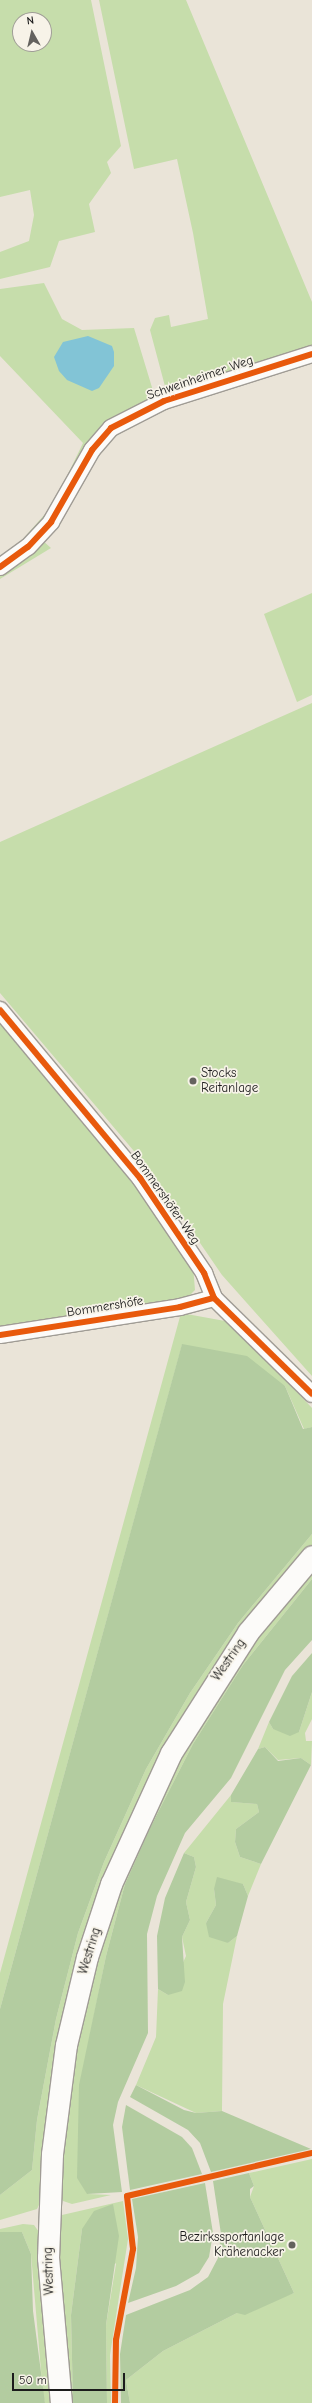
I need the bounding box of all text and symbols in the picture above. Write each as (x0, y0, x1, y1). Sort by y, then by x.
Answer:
north arrow (12, 12, 52, 52)
text: N (26, 14, 35, 28)
street label: Schweinheimer Weg (145, 352, 255, 404)
place label: Stocks Reitanlage (201, 1066, 258, 1097)
marker: Stocks Reitanlage (188, 1076, 198, 1086)
street label: Bommershöfer Weg (127, 1148, 203, 1248)
street label: Bommershöfe (66, 1293, 144, 1321)
street label: Westring (209, 1636, 249, 1684)
street label: Westring (75, 1926, 105, 1976)
place label: Bezirkssportanlage Krähenacker (179, 2230, 284, 2261)
marker: Bezirkssportanlage Krähenacker (287, 2240, 297, 2250)
street label: Westring (40, 2247, 58, 2295)
scale bar (14, 2365, 127, 2391)
text: 50 m (19, 2373, 47, 2387)

